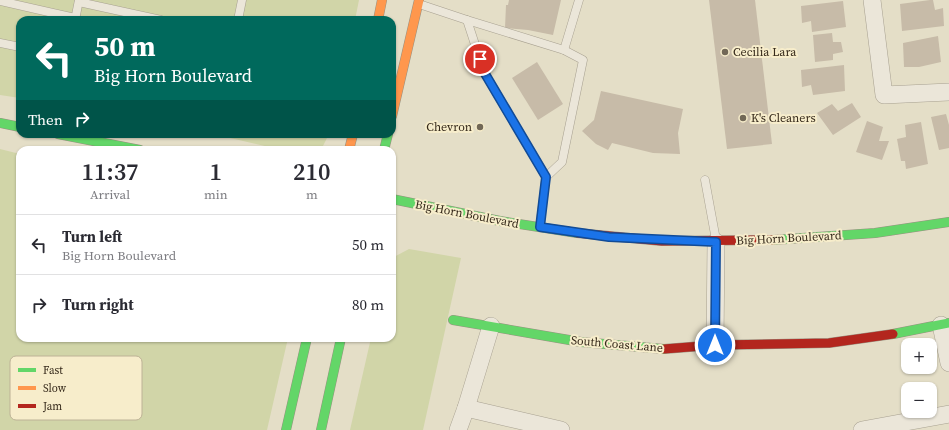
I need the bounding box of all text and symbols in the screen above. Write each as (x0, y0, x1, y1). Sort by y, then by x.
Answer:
text: 50 m (94, 27, 156, 65)
icon: left (28, 32, 80, 84)
pin (463, 42, 497, 76)
place label: Cecilia Lara (733, 44, 797, 60)
marker: Cecilia Lara (720, 47, 730, 57)
icon: arrive (469, 48, 491, 70)
text: Big Horn Boulevard (94, 63, 252, 88)
icon: right (71, 108, 93, 130)
text: Then (28, 109, 63, 130)
place label: K's Cleaners (751, 110, 816, 126)
marker: K's Cleaners (738, 113, 748, 123)
place label: Chevron (426, 119, 472, 135)
marker: Chevron (475, 122, 485, 132)
text: 11:37 (81, 155, 139, 188)
text: 1 (210, 155, 222, 188)
text: 210 (293, 155, 331, 188)
text: Arrival (90, 186, 130, 203)
text: min (204, 186, 228, 203)
text: m (306, 186, 318, 203)
street label: Big Horn Boulevard (414, 196, 520, 232)
text: Turn left (62, 226, 122, 247)
street label: Big Horn Boulevard (736, 227, 842, 249)
icon: left (28, 234, 50, 256)
text: 50 m (352, 234, 384, 255)
text: Big Horn Boulevard (62, 247, 176, 264)
icon: right (28, 294, 50, 316)
text: Turn right (62, 294, 134, 315)
text: 80 m (352, 294, 384, 315)
position arrow (694, 324, 736, 366)
street label: South Coast Lane (570, 332, 664, 356)
map controls (901, 338, 937, 418)
button: + (901, 338, 937, 374)
legend (10, 356, 142, 420)
text: Fast (43, 363, 63, 378)
text: Slow (43, 381, 67, 396)
button: − (901, 382, 937, 418)
text: Jam (42, 399, 62, 414)

